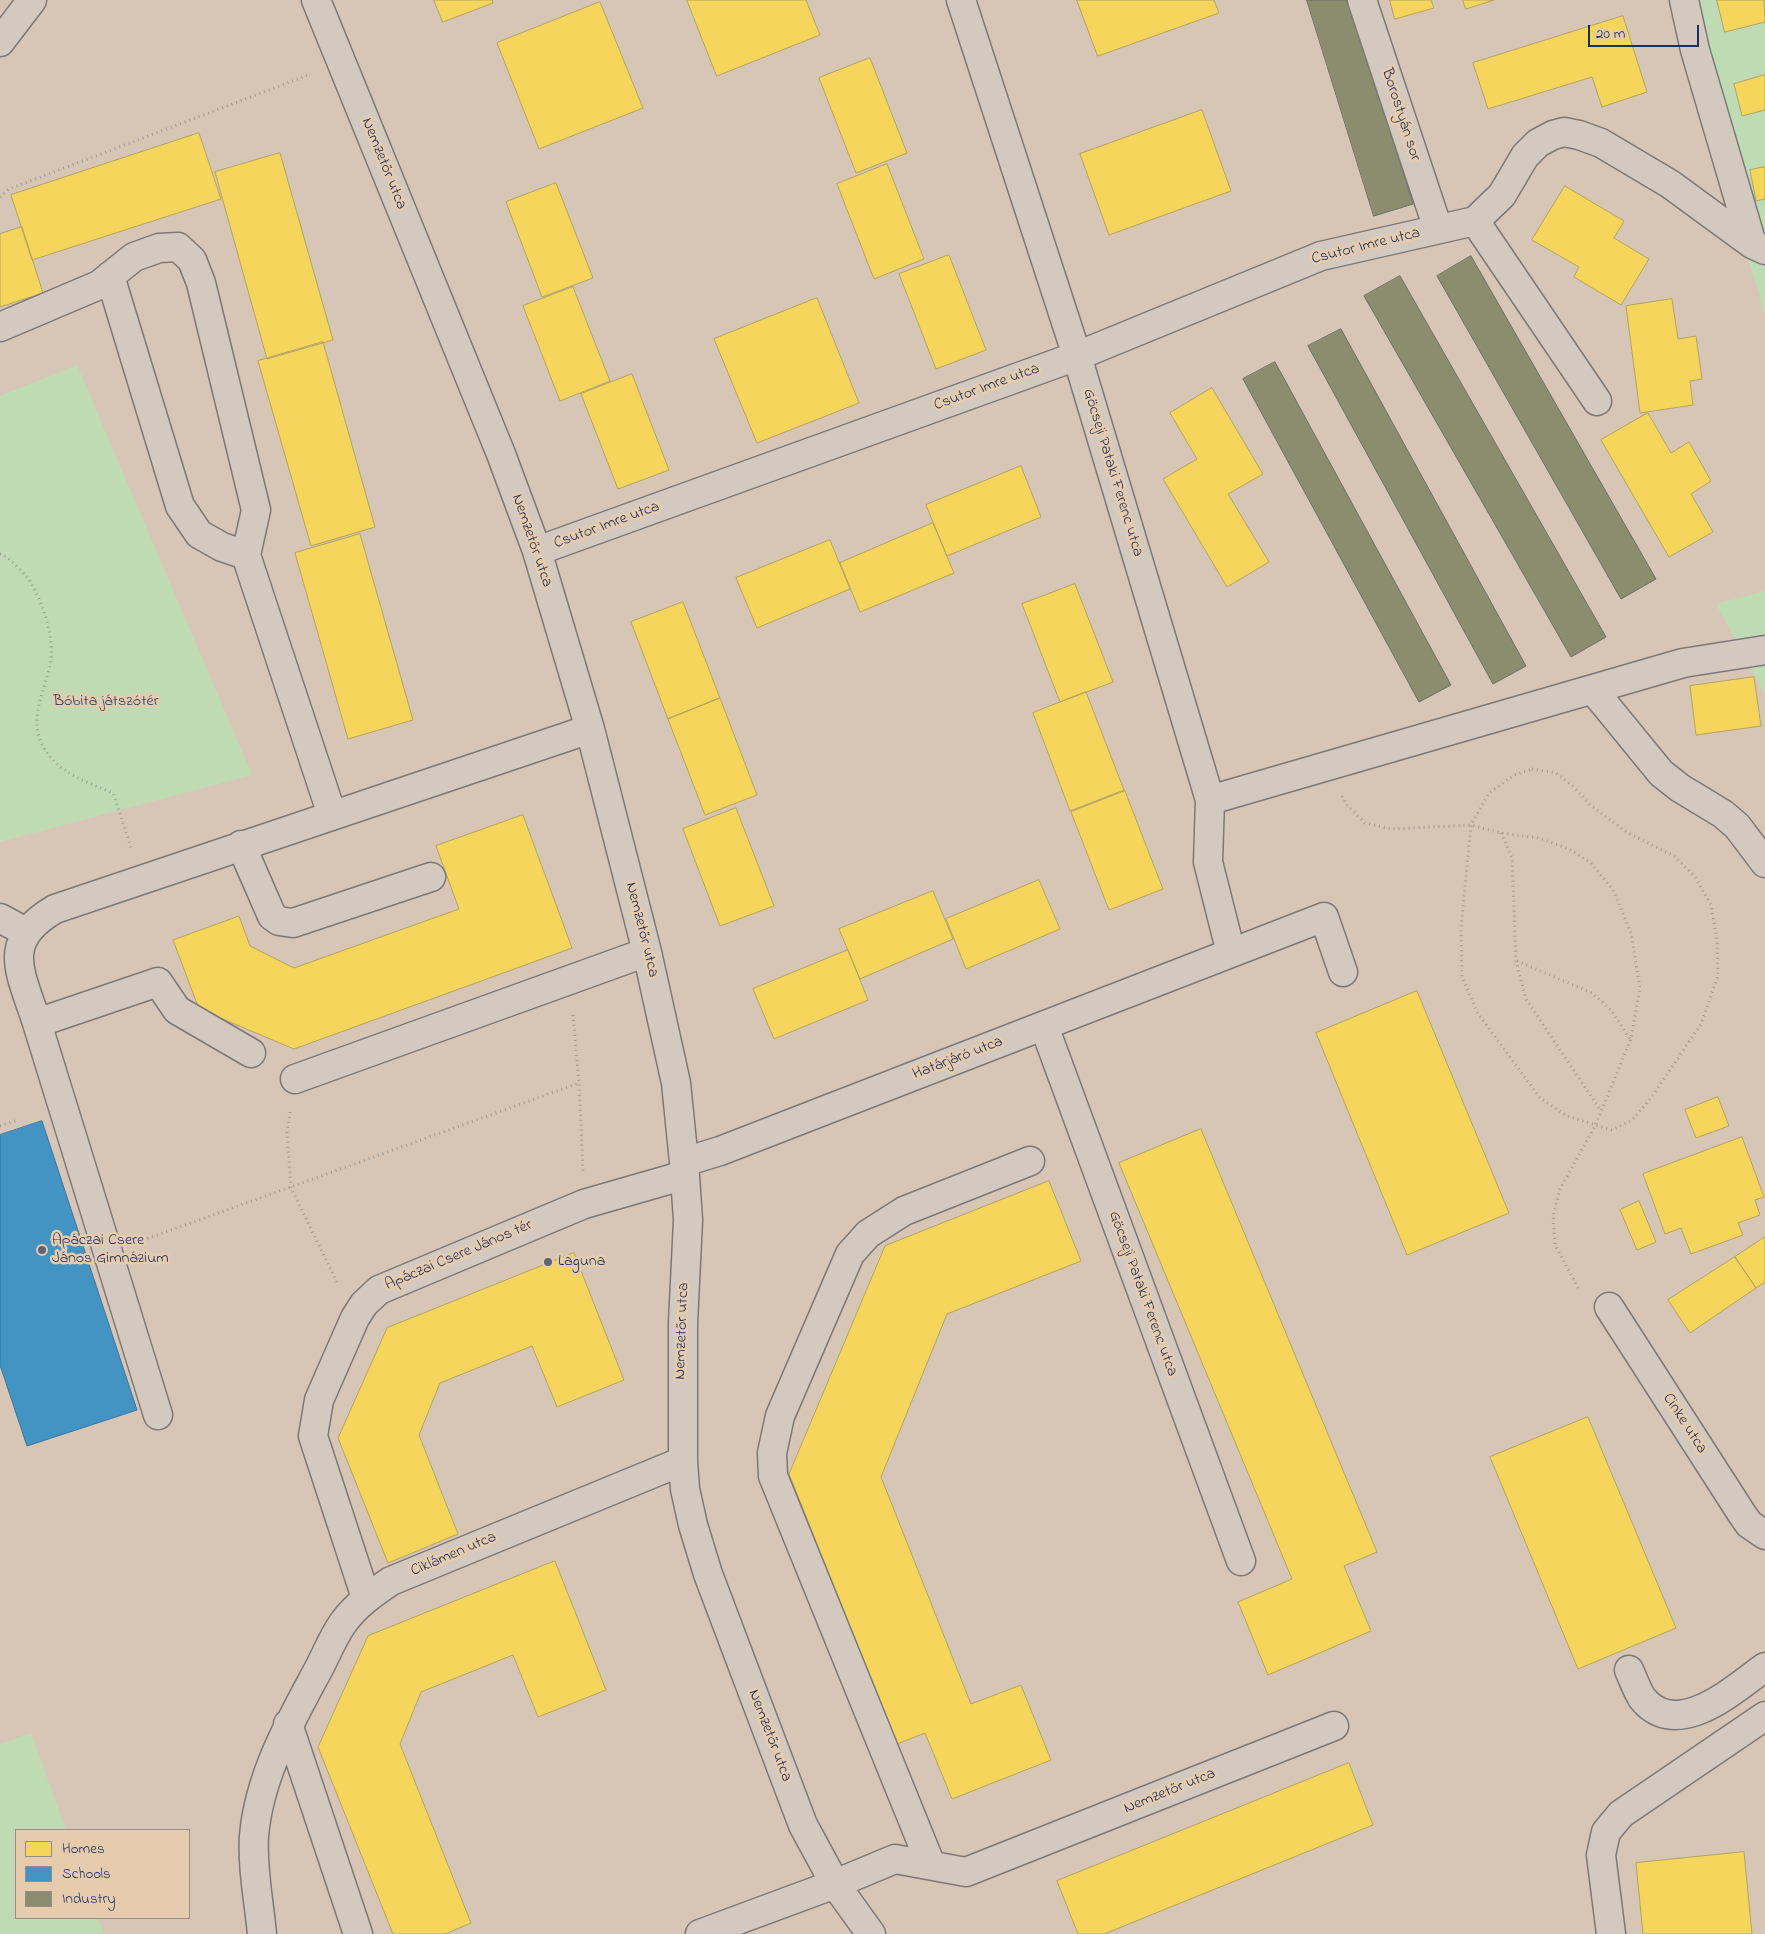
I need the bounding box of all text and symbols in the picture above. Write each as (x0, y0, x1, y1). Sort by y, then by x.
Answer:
scale bar (1590, 15, 1701, 47)
text: 20 m (1596, 23, 1625, 45)
street label: Borostyán sor (1376, 66, 1424, 164)
street label: Nemzetőr utca (356, 115, 410, 213)
street label: Csutor Imre utca (1310, 224, 1422, 270)
street label: Csutor Imre utca (931, 360, 1043, 416)
street label: Göcseji Pataki Ferenc utca (1077, 387, 1147, 559)
street label: Nemzetőr utca (506, 492, 556, 590)
street label: Csutor Imre utca (551, 498, 663, 554)
park label: Bóbita játszótér (53, 692, 159, 712)
street label: Nemzetőr utca (620, 881, 662, 979)
street label: Határjáró utca (910, 1033, 1006, 1085)
street label: Göcseji Pataki Ferenc utca (1103, 1209, 1181, 1379)
street label: Apáczai Csere János tér (383, 1216, 535, 1296)
place label: Apáczai Csere János Gimnázium (52, 1231, 169, 1269)
marker: Apáczai Csere János Gimnázium (36, 1244, 48, 1256)
place label: Laguna (558, 1252, 605, 1272)
marker: Laguna (542, 1256, 554, 1268)
street label: Nemzetőr utca (672, 1282, 694, 1380)
street label: Cinke utca (1657, 1390, 1711, 1458)
street label: Ciklámen utca (408, 1528, 500, 1582)
street label: Nemzetőr utca (743, 1687, 795, 1785)
street label: Nemzetőr utca (1121, 1765, 1219, 1819)
legend (15, 1829, 190, 1919)
text: Homes (62, 1838, 105, 1860)
text: Schools (62, 1863, 111, 1885)
text: Industry (62, 1888, 116, 1910)

